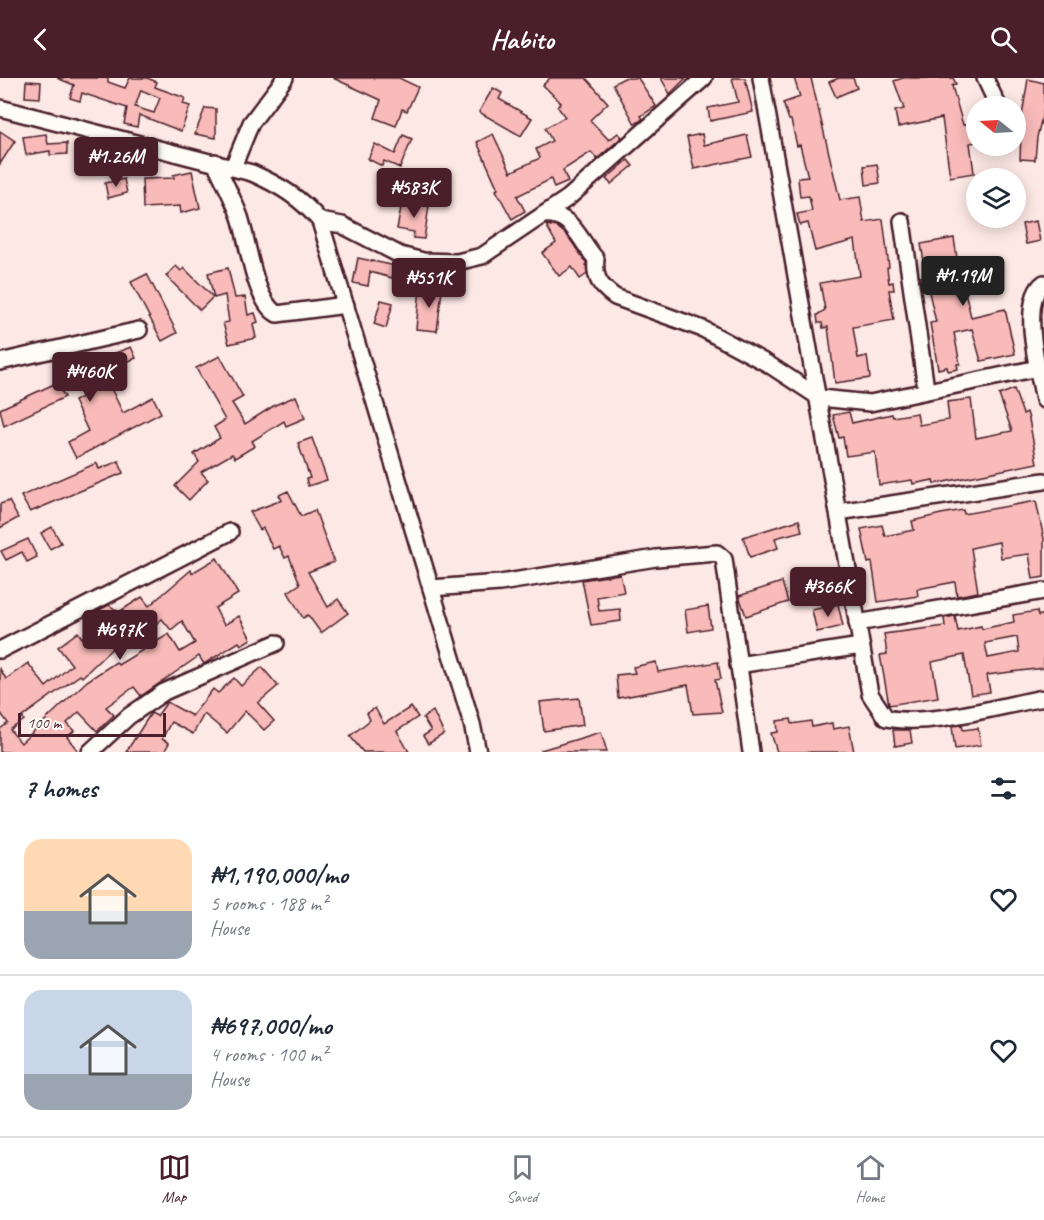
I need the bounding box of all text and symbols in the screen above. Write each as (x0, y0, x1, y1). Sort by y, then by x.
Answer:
text: Habito (490, 22, 554, 56)
icon: back (24, 23, 57, 56)
icon: search (987, 23, 1020, 56)
north arrow (966, 96, 1026, 156)
map controls (966, 96, 1026, 228)
pin: ₦1.26M (67, 137, 165, 188)
text: ₦1.26M (88, 144, 144, 169)
pin: ₦583K (372, 168, 456, 219)
button: layers (966, 168, 1026, 228)
text: ₦583K (391, 175, 437, 200)
pin: ₦1.19M (914, 256, 1012, 307)
pin: ₦551K (387, 258, 471, 309)
text: ₦1.19M (935, 263, 991, 288)
text: ₦551K (406, 265, 452, 290)
pin: ₦460K (48, 352, 132, 403)
text: ₦460K (66, 359, 114, 384)
pin: ₦366K (786, 567, 870, 618)
text: ₦366K (804, 574, 852, 599)
pin: ₦697K (78, 610, 162, 661)
text: ₦697K (96, 617, 144, 642)
scale bar (18, 710, 166, 738)
text: 100 m (27, 713, 61, 733)
text: 7 homes (24, 772, 97, 805)
icon: filters (987, 772, 1020, 805)
text: ₦1,190,000/mo (210, 858, 348, 891)
icon: home (72, 863, 144, 935)
icon: heart (987, 883, 1020, 916)
text: 5 rooms · 188 m² (210, 891, 327, 916)
text: House (210, 916, 249, 941)
text: ₦697,000/mo (210, 1009, 332, 1042)
icon: home (72, 1014, 144, 1086)
icon: heart (987, 1034, 1020, 1067)
text: 4 rooms · 100 m² (210, 1042, 327, 1067)
text: House (210, 1067, 249, 1092)
tab: Map (158, 1151, 191, 1207)
tab: Saved (506, 1151, 539, 1207)
tab: Home (854, 1151, 887, 1207)

